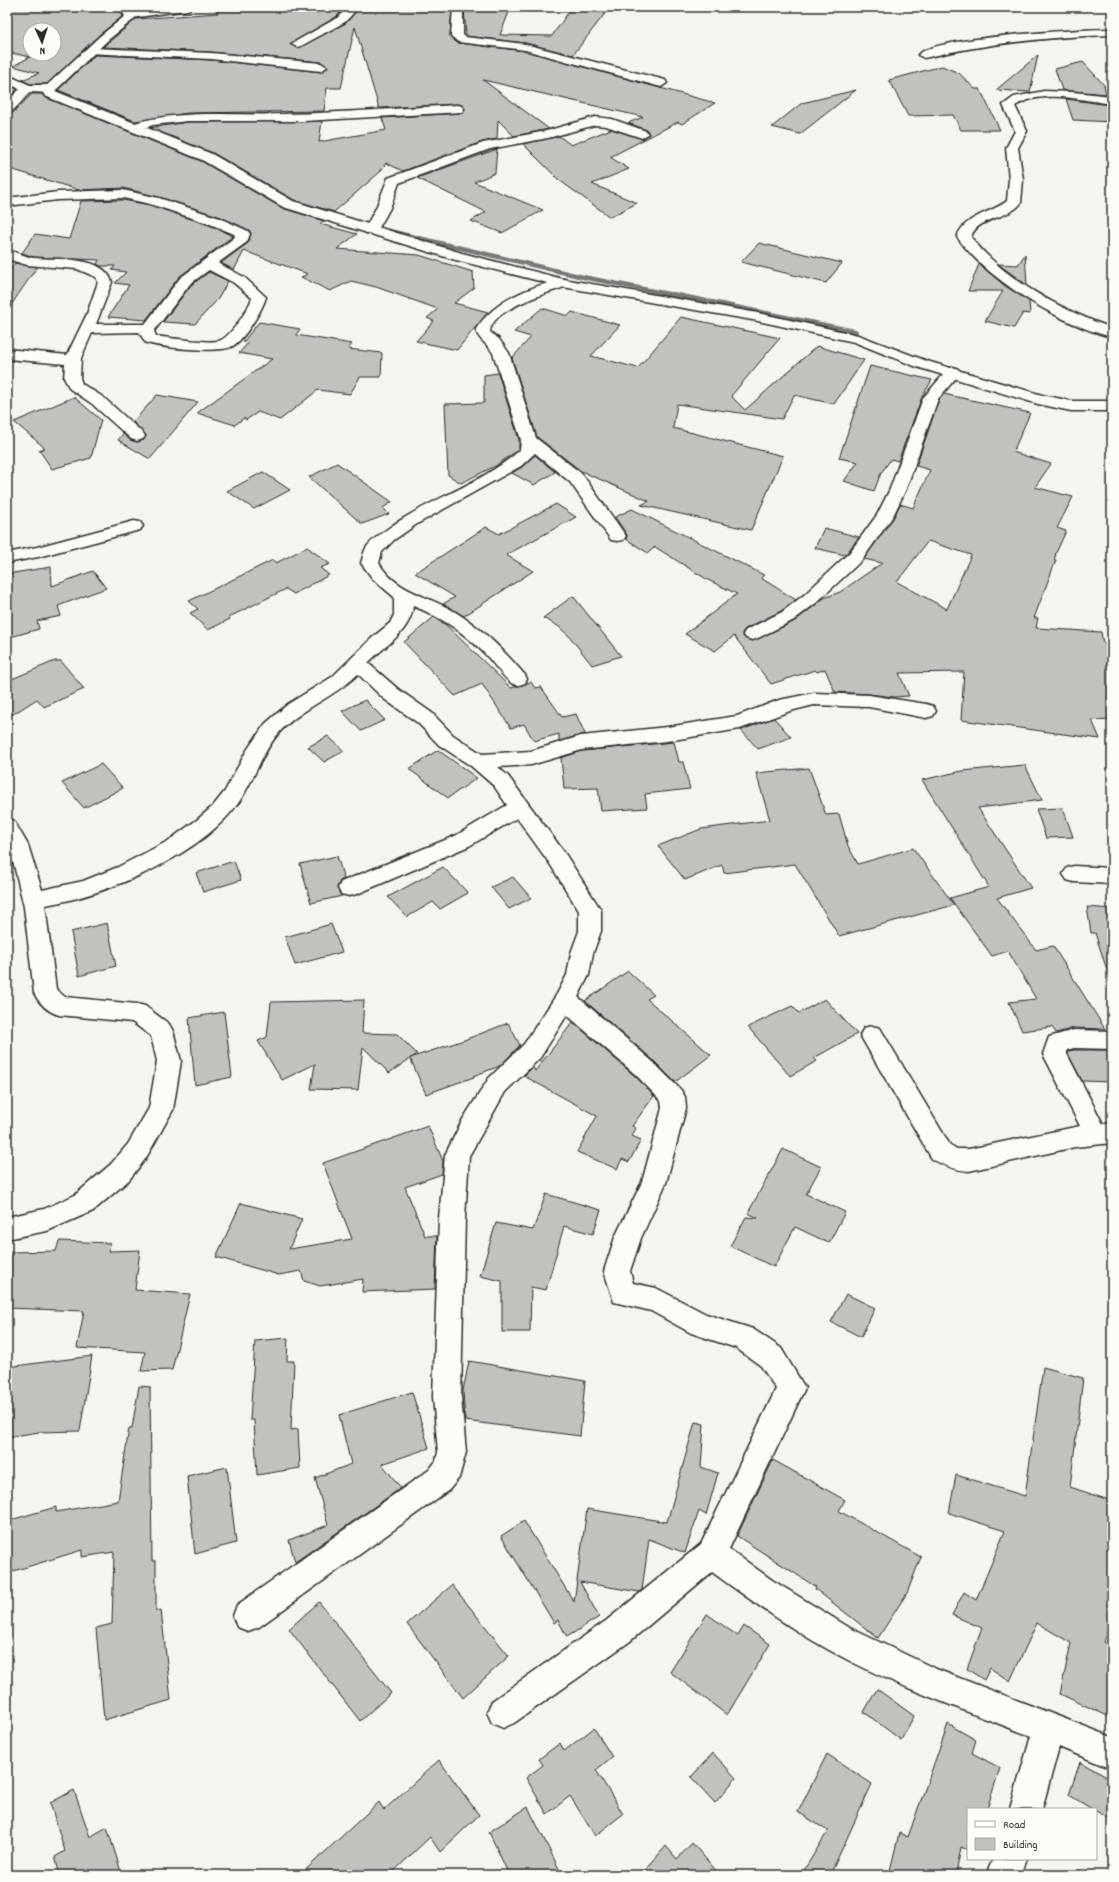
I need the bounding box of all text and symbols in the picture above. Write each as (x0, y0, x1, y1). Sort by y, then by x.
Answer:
north arrow (22, 22, 62, 62)
text: N (39, 42, 46, 58)
legend (967, 1808, 1097, 1860)
text: Road (1003, 1817, 1025, 1834)
text: Building (1003, 1837, 1038, 1854)

